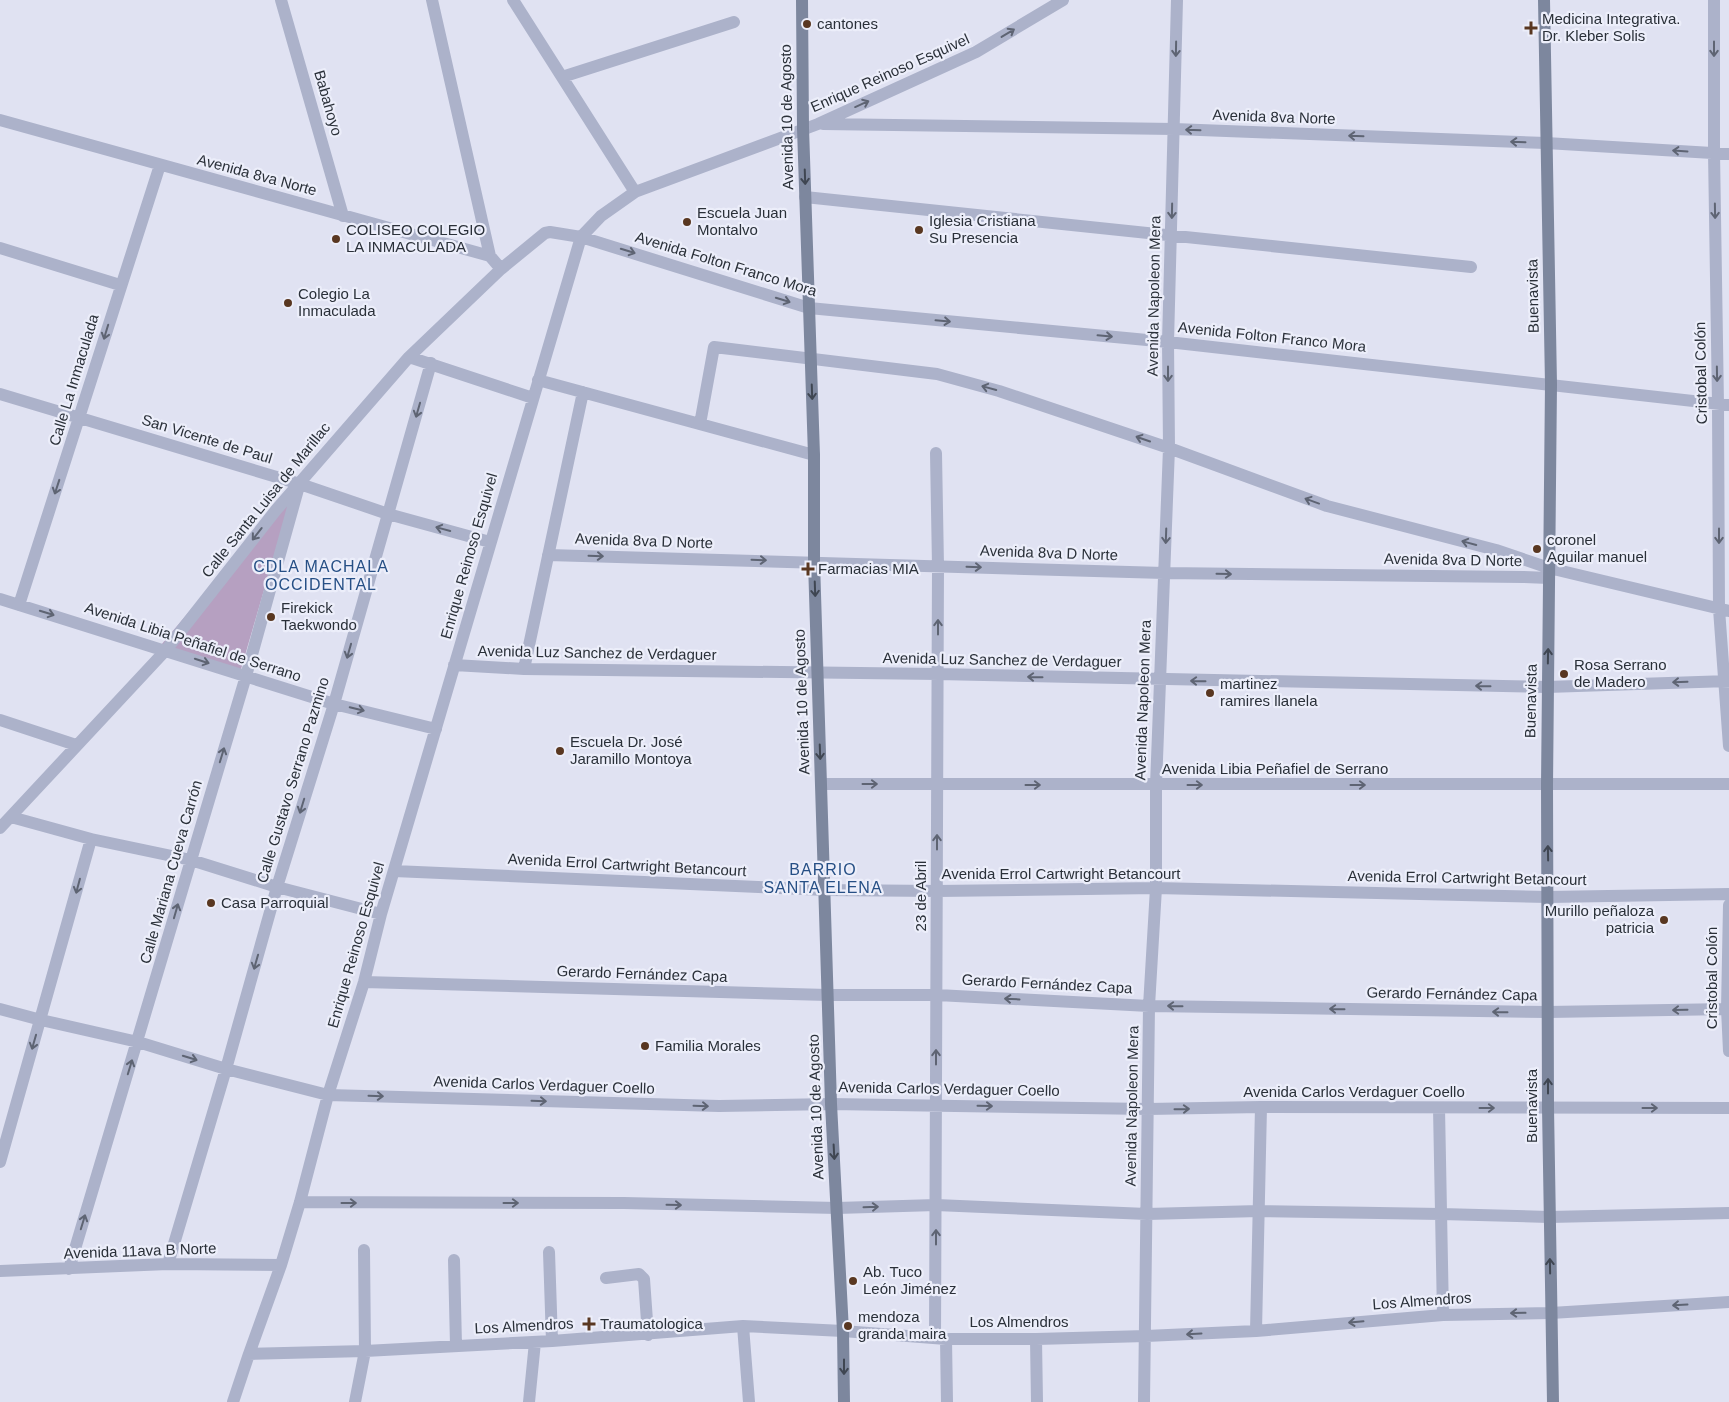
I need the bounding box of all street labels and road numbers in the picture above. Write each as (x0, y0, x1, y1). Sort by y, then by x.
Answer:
street label: Enrique Reinoso Esquivel (808, 30, 972, 115)
street label: Avenida 10 de Agosto (777, 44, 796, 190)
street label: Babahoyo (311, 68, 346, 138)
street label: Avenida 8va Norte (1212, 106, 1336, 127)
street label: Avenida 8va Norte (195, 150, 319, 199)
street label: Avenida Napoleon Mera (1144, 215, 1163, 376)
street label: Avenida Folton Franco Mora (633, 228, 820, 299)
street label: Buenavista (1523, 258, 1542, 333)
street label: Calle La Inmaculada (45, 311, 102, 448)
street label: Avenida Folton Franco Mora (1177, 318, 1368, 355)
street label: Cristobal Colón (1691, 322, 1710, 424)
street label: San Vicente de Paul (140, 411, 275, 466)
street label: Calle Santa Luisa de Marillac (198, 418, 334, 581)
street label: Enrique Reinoso Esquivel (437, 471, 500, 641)
street label: Avenida 8va D Norte (575, 530, 713, 551)
street label: Avenida 8va D Norte (980, 542, 1118, 563)
street label: Avenida 8va D Norte (1384, 550, 1522, 569)
street label: Avenida Libia Peñafiel de Serrano (83, 598, 304, 685)
street label: Avenida Napoleon Mera (1131, 619, 1154, 781)
street label: Avenida 10 de Agosto (790, 629, 813, 775)
street label: Avenida Luz Sanchez de Verdaguer (477, 642, 717, 663)
street label: Avenida Luz Sanchez de Verdaguer (882, 649, 1122, 670)
street label: Buenavista (1521, 663, 1540, 738)
street label: Calle Gustavo Serrano Pazmino (253, 675, 332, 885)
street label: Avenida Libia Peñafiel de Serrano (1162, 760, 1388, 777)
street label: Calle Mariana Cueva Carrón (136, 778, 205, 966)
street label: Avenida Errol Cartwright Betancourt (507, 850, 748, 879)
street label: Enrique Reinoso Esquivel (324, 860, 387, 1030)
street label: 23 de Abril (912, 861, 929, 931)
street label: Avenida Errol Cartwright Betancourt (941, 865, 1181, 882)
street label: Avenida Errol Cartwright Betancourt (1347, 867, 1587, 888)
street label: Cristobal Colón (1703, 927, 1720, 1029)
street label: Gerardo Fernández Capa (556, 962, 728, 985)
street label: Gerardo Fernández Capa (961, 971, 1133, 996)
street label: Gerardo Fernández Capa (1366, 984, 1538, 1004)
street label: Avenida Napoleon Mera (1122, 1025, 1141, 1186)
street label: Avenida 10 de Agosto (804, 1034, 827, 1180)
street label: Buenavista (1523, 1068, 1540, 1143)
street label: Avenida Carlos Verdaguer Coello (433, 1072, 655, 1097)
street label: Avenida Carlos Verdaguer Coello (838, 1078, 1060, 1099)
street label: Avenida Carlos Verdaguer Coello (1243, 1083, 1465, 1100)
street label: Avenida 11ava B Norte (63, 1239, 217, 1262)
street label: Los Almendros (1372, 1289, 1472, 1312)
street label: Los Almendros (969, 1313, 1069, 1330)
street label: Los Almendros (474, 1314, 574, 1337)

